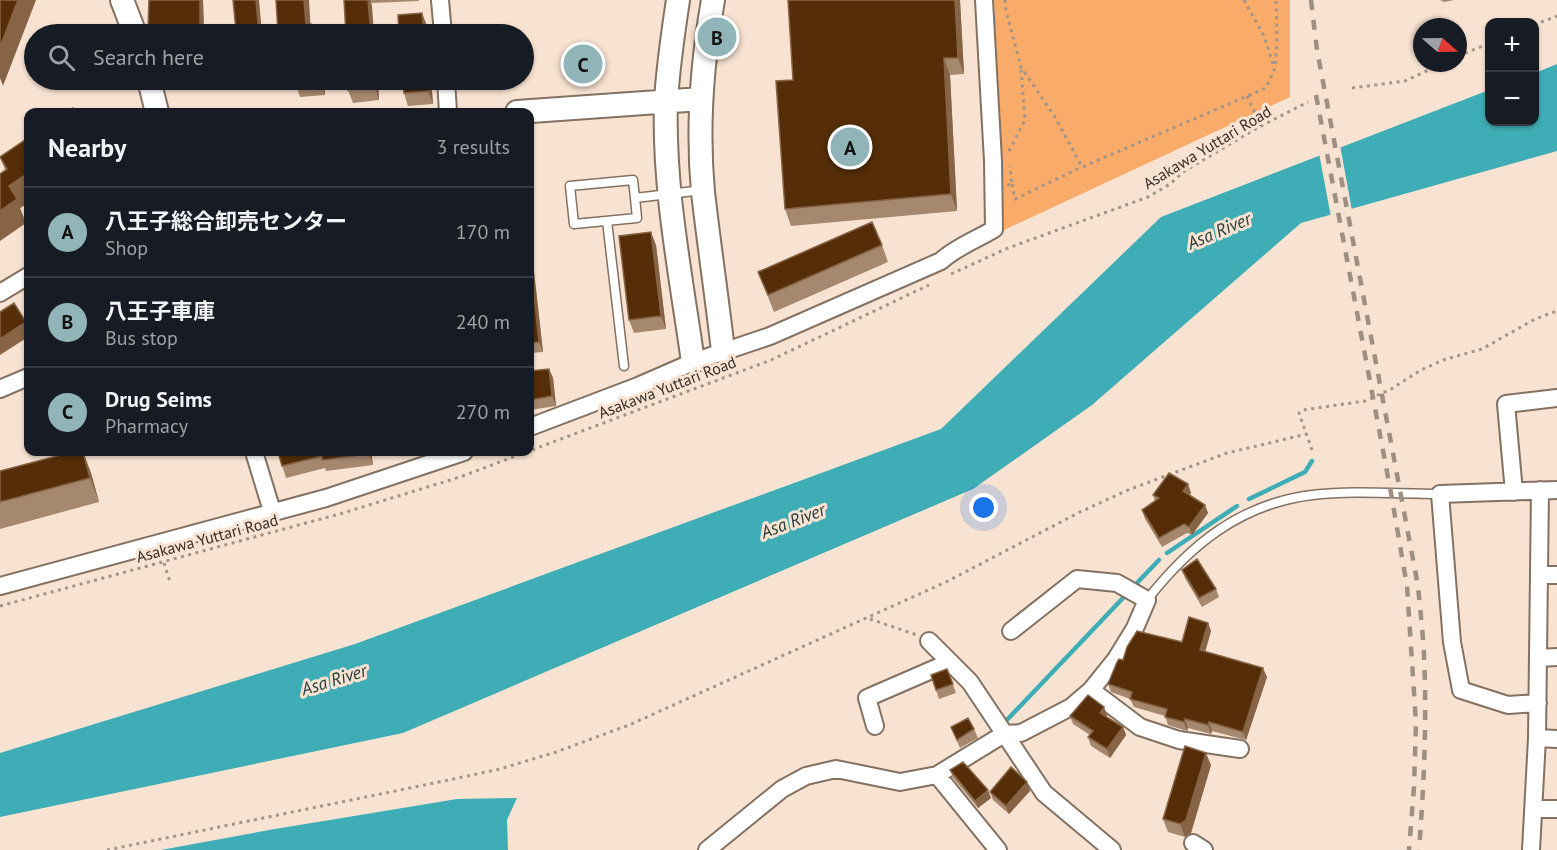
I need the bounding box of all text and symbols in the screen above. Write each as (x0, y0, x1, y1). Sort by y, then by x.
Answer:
pin: B (698, 15, 736, 60)
north arrow (1413, 18, 1467, 72)
map controls (1485, 18, 1539, 126)
button: + (1485, 18, 1539, 72)
search box (24, 24, 534, 90)
icon: search (45, 41, 78, 74)
pin: C (564, 42, 602, 86)
text: Search here (93, 43, 204, 71)
button: − (1485, 72, 1539, 126)
street label: Asakawa Yuttari Road (1139, 101, 1275, 193)
pin: A (830, 124, 870, 170)
text: Nearby (48, 131, 126, 164)
text: 3 results (437, 134, 510, 160)
water label: Asa River (1182, 206, 1255, 255)
text: 八王子総合卸売センター (105, 207, 347, 235)
text: A (61, 219, 74, 245)
text: 170 m (456, 219, 510, 245)
text: Shop (105, 235, 148, 261)
text: 八王子車庫 (105, 297, 215, 325)
text: B (62, 309, 73, 335)
text: 240 m (456, 309, 510, 335)
text: Bus stop (105, 325, 178, 351)
street label: Asakawa Yuttari Road (595, 351, 739, 423)
text: Drug Seims (105, 385, 212, 413)
text: C (62, 399, 73, 425)
text: 270 m (456, 399, 510, 425)
text: Pharmacy (105, 413, 188, 439)
your location (969, 493, 998, 522)
water label: Asa River (756, 497, 829, 544)
street label: Asakawa Yuttari Road (134, 509, 280, 567)
water label: Asa River (297, 658, 370, 701)

